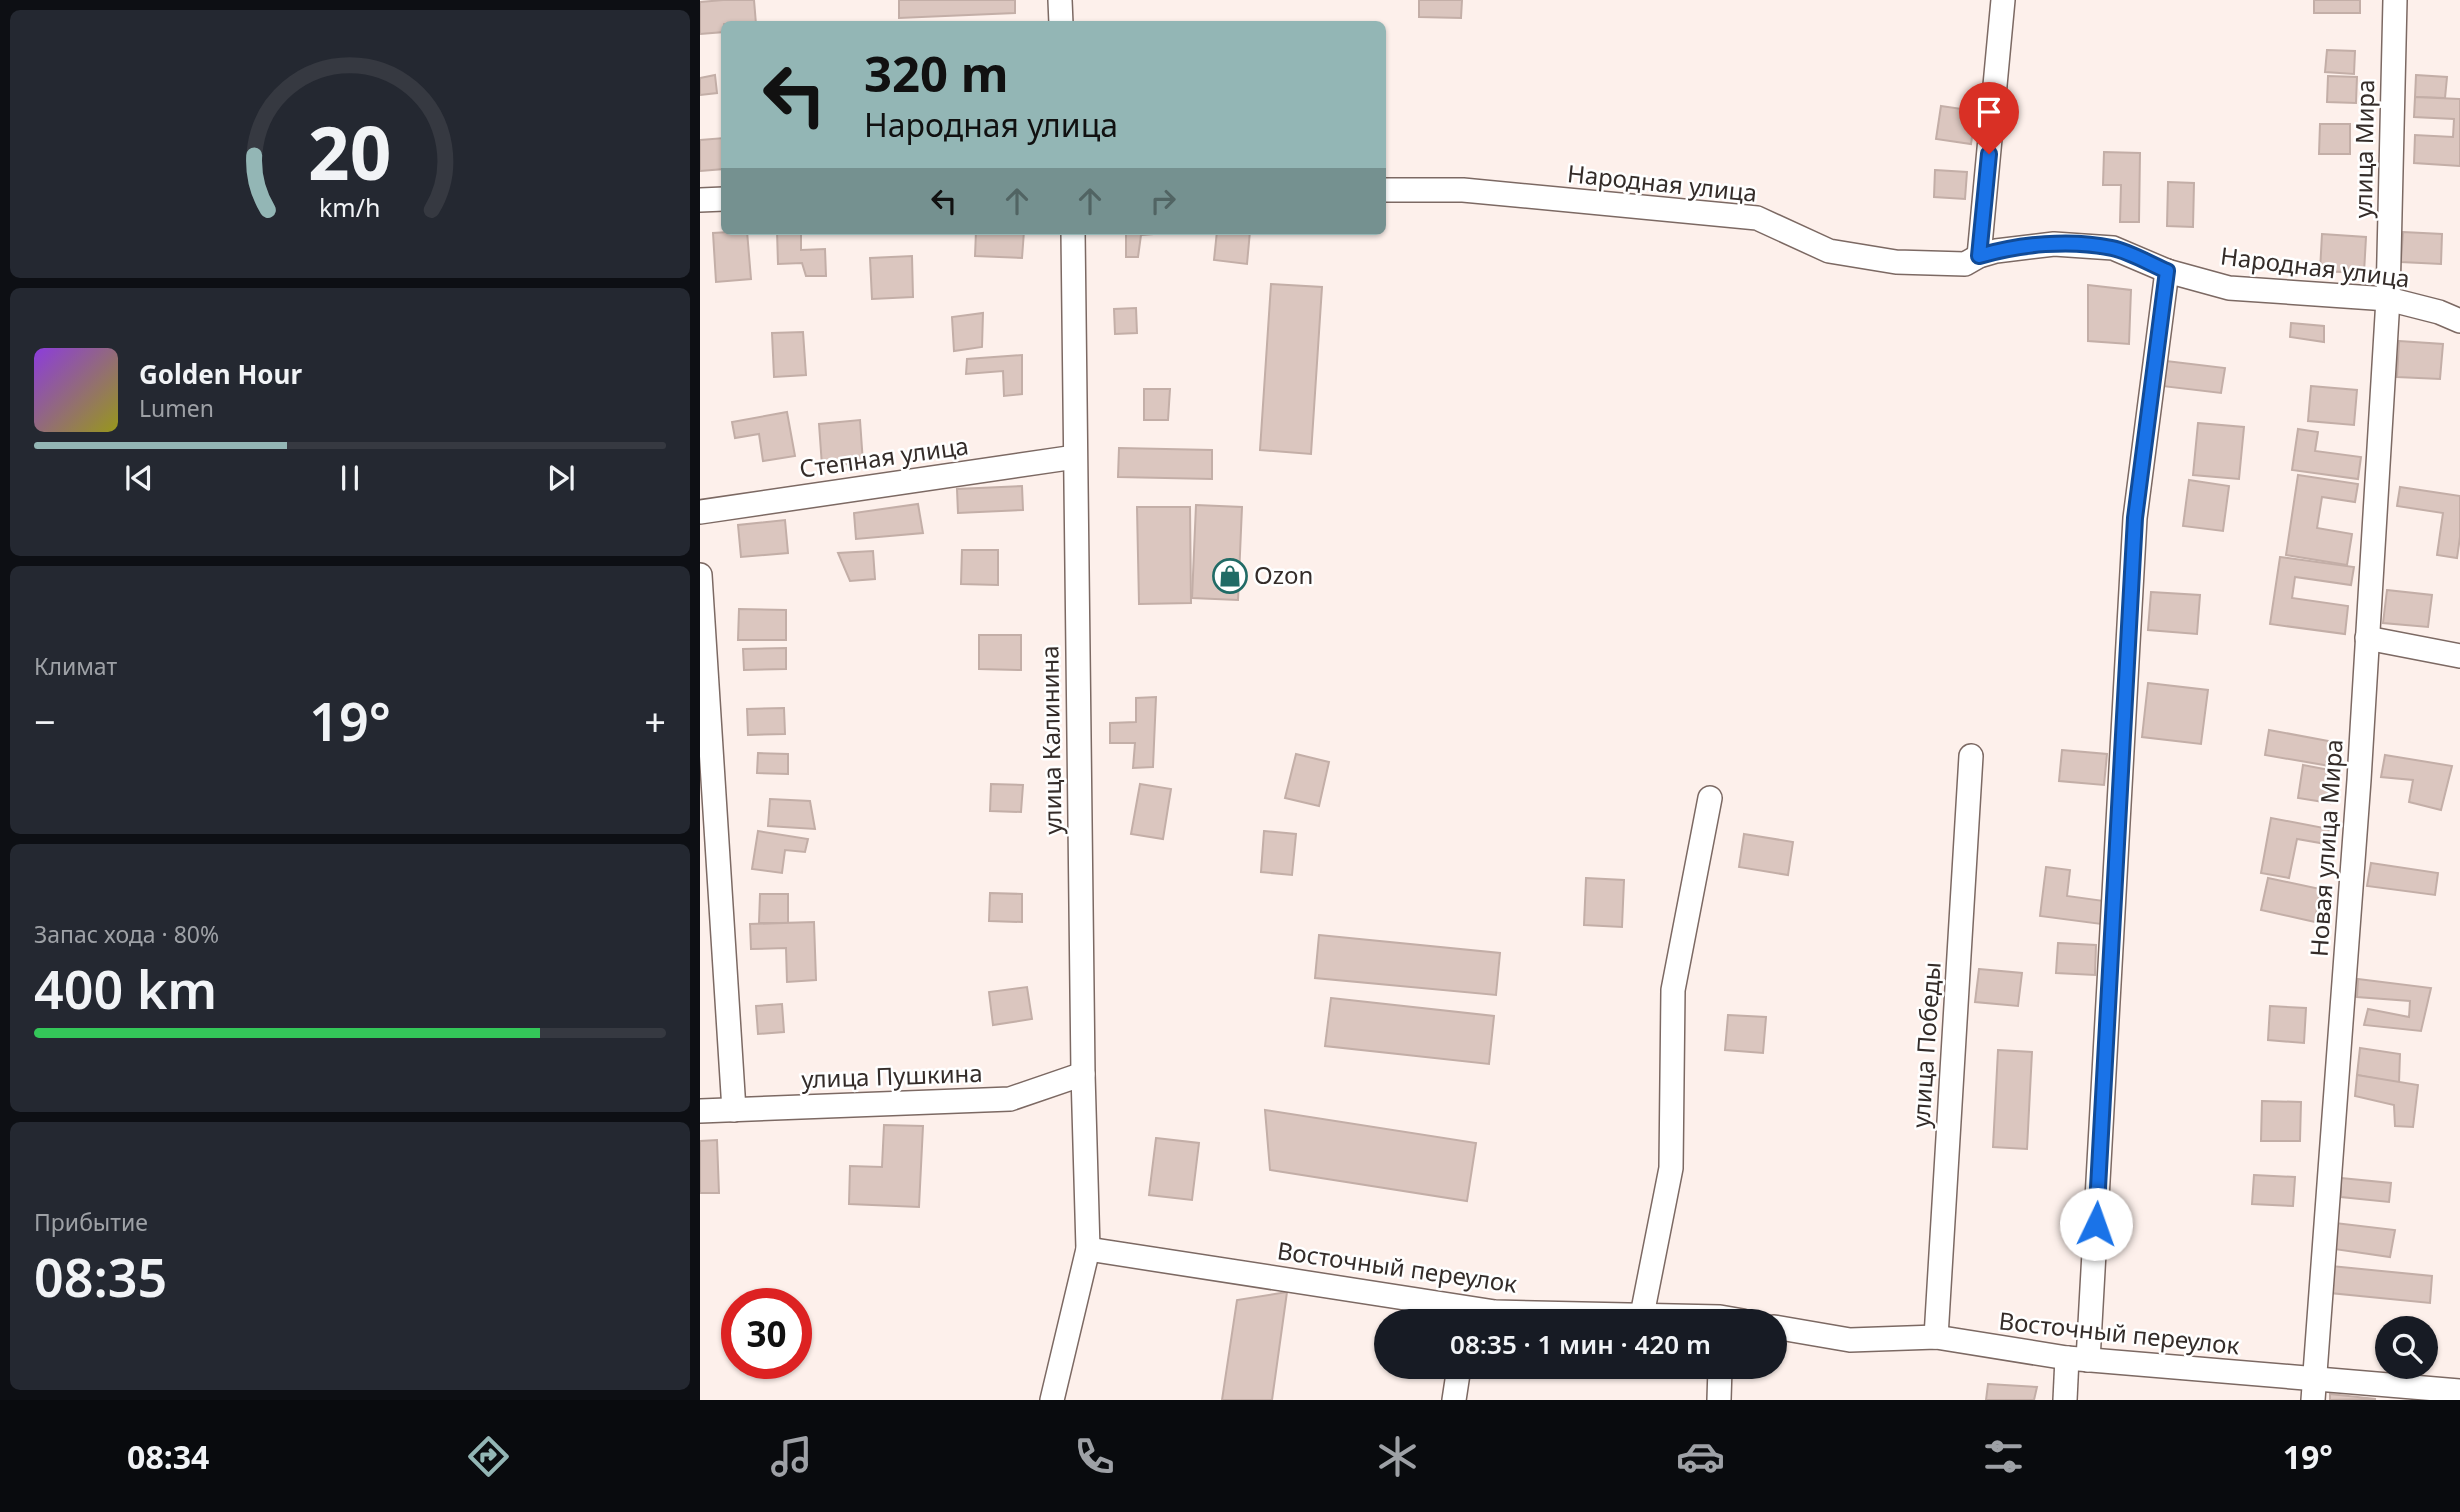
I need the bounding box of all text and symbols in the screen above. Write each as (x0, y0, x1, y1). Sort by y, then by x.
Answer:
text: 320 m (864, 40, 1009, 106)
icon: left (749, 49, 840, 140)
street label: улица Мира (2346, 79, 2381, 219)
pin (1959, 82, 2019, 154)
icon: arrive (1970, 93, 2008, 131)
text: 20 (308, 102, 392, 201)
text: Народная улица (864, 103, 1118, 146)
street label: Народная улица (1566, 156, 1759, 209)
icon: left (925, 182, 963, 220)
icon: ahead (998, 182, 1036, 220)
icon: ahead (1071, 182, 1109, 220)
icon: right (1144, 182, 1182, 220)
text: km/h (319, 190, 381, 224)
street label: Народная улица (2219, 239, 2412, 295)
text: Golden Hour (139, 356, 302, 392)
text: Lumen (139, 392, 214, 424)
street label: Степная улица (797, 428, 970, 485)
icon: previous (120, 459, 158, 497)
icon: pause (331, 459, 369, 497)
icon: next (542, 459, 580, 497)
shop icon: Ozon (1211, 557, 1249, 595)
place label: Ozon (1254, 558, 1313, 591)
street label: улица Калинина (1032, 645, 1069, 835)
text: Климат (34, 650, 117, 682)
text: 19° (309, 685, 391, 756)
text: − (34, 695, 56, 747)
text: + (644, 695, 666, 747)
street label: Новая улица Мира (2301, 738, 2350, 958)
text: Запас хода · 80% (34, 918, 219, 950)
text: 400 km (34, 953, 217, 1024)
street label: улица Победы (1903, 961, 1948, 1129)
street label: улица Пушкина (801, 1056, 983, 1095)
position arrow (2059, 1187, 2133, 1261)
text: Прибытие (34, 1206, 148, 1238)
street label: Восточный переулок (1275, 1233, 1519, 1300)
text: 08:35 (34, 1241, 167, 1312)
speed limit sign: 30 (721, 1288, 812, 1379)
street label: Восточный переулок (1997, 1303, 2241, 1362)
map controls (2375, 1316, 2438, 1379)
button: search (2375, 1316, 2438, 1379)
text: 08:35 · 1 мин · 420 m (1450, 1326, 1711, 1362)
icon: directions (464, 1432, 513, 1481)
icon: music (767, 1432, 816, 1481)
icon: phone (1070, 1432, 1119, 1481)
icon: climate (1373, 1432, 1422, 1481)
icon: car (1676, 1432, 1725, 1481)
icon: filters (1979, 1432, 2028, 1481)
text: 08:34 (127, 1435, 209, 1478)
text: 19° (2283, 1435, 2333, 1478)

